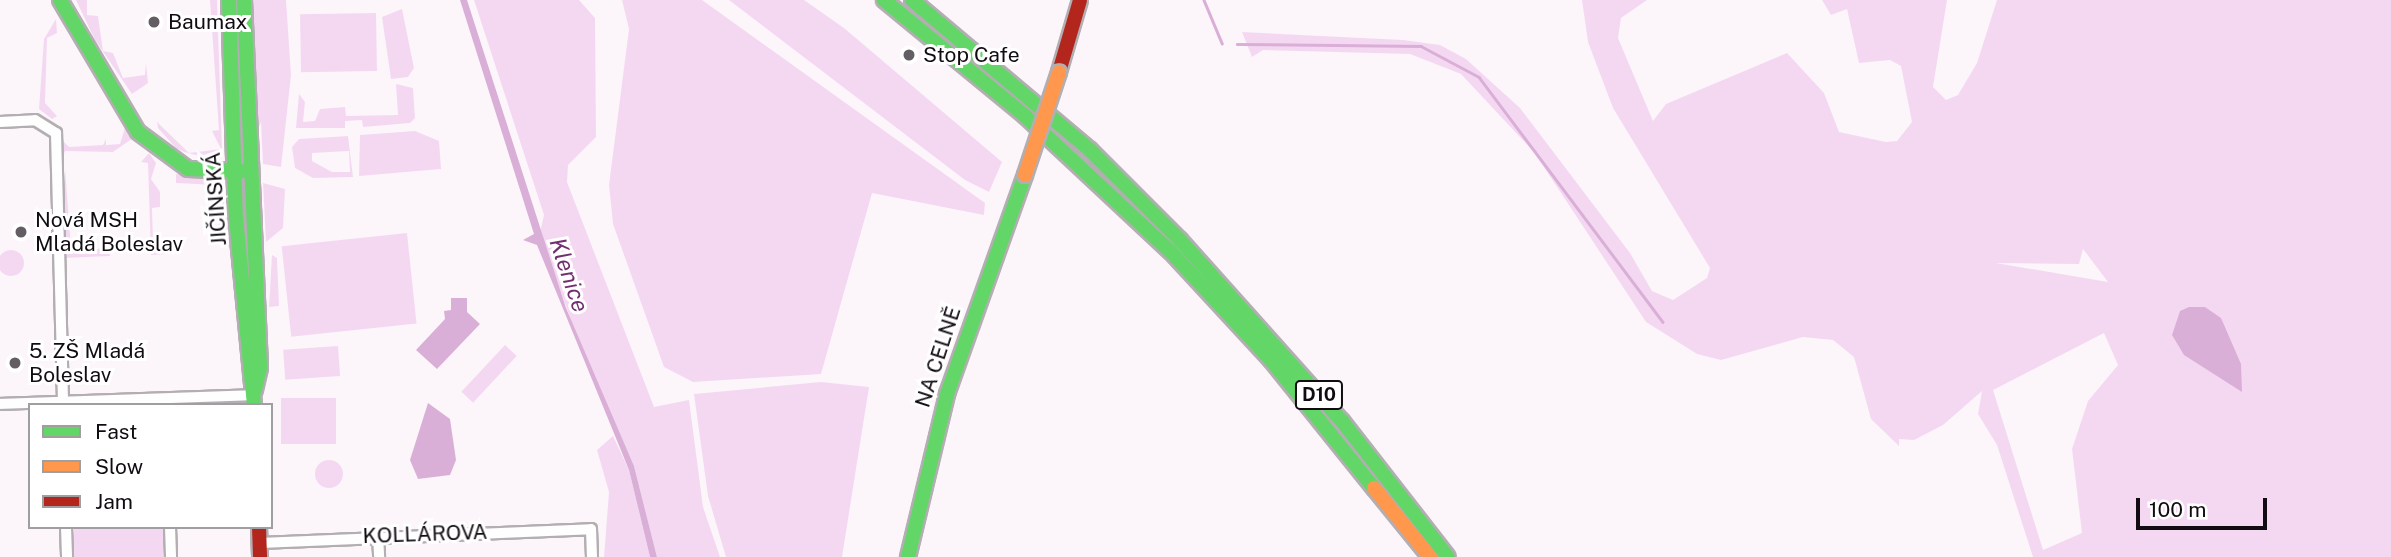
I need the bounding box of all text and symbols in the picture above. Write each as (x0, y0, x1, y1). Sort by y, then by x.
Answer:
place label: Baumax (168, 9, 247, 35)
marker: Baumax (146, 14, 162, 30)
place label: Stop Cafe (923, 42, 1020, 68)
marker: Stop Cafe (901, 47, 917, 63)
street label: JIČÍNSKÁ (200, 151, 232, 247)
place label: Nová MSH Mladá Boleslav (35, 207, 183, 257)
marker: Nová MSH Mladá Boleslav (13, 224, 29, 240)
water label: Klenice (543, 234, 595, 316)
street label: NA CELNĚ (910, 303, 966, 411)
place label: 5. ZŠ Mladá Boleslav (29, 338, 145, 388)
marker: 5. ZŠ Mladá Boleslav (7, 355, 23, 371)
road number: D10 (1294, 380, 1344, 410)
legend (28, 403, 273, 529)
text: Fast (95, 419, 137, 444)
text: Slow (95, 454, 143, 479)
scale bar (2139, 484, 2270, 528)
text: Jam (95, 489, 133, 514)
text: 100 m (2149, 497, 2206, 522)
street label: KOLLÁROVA (362, 519, 488, 549)

